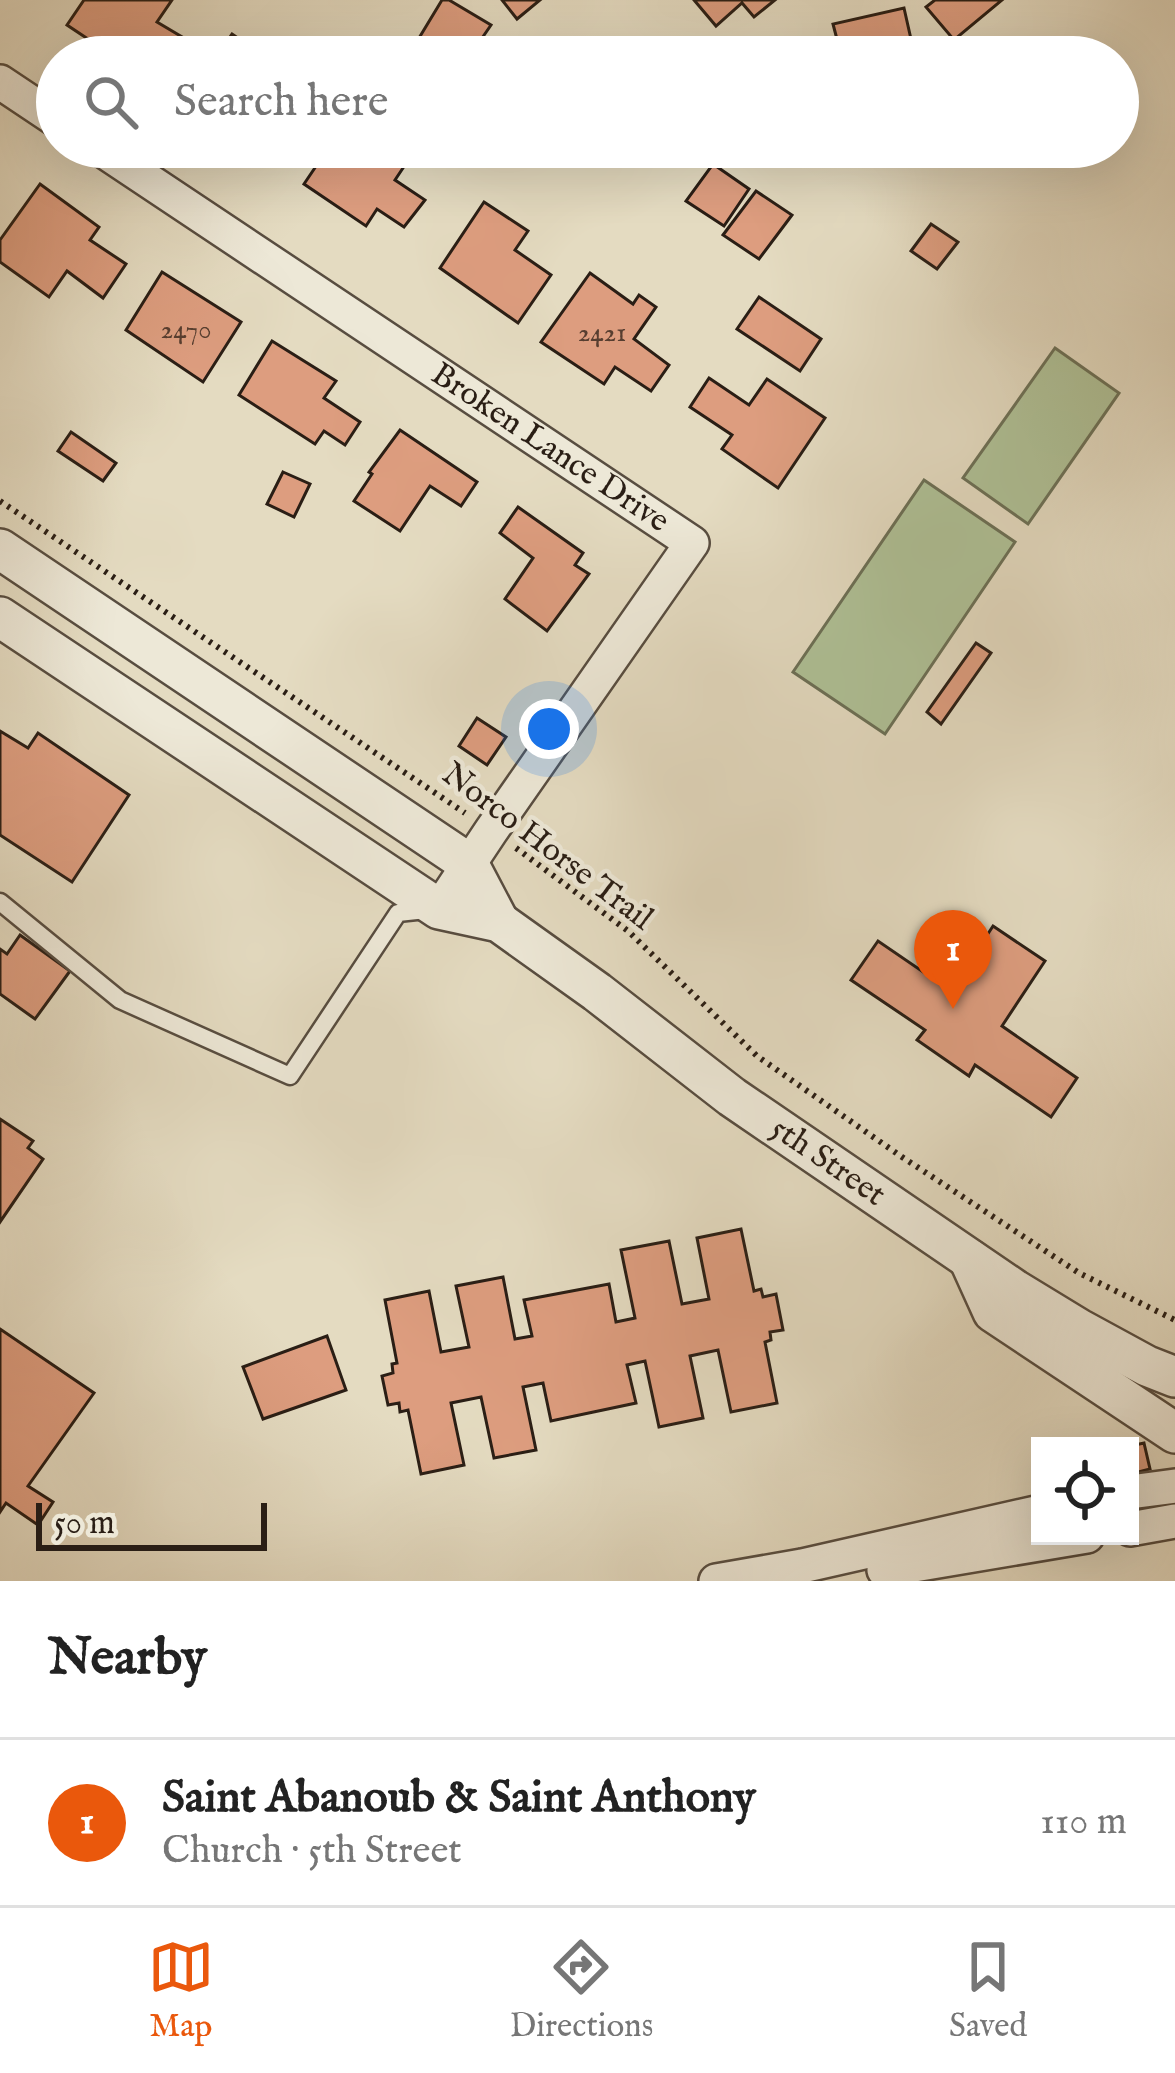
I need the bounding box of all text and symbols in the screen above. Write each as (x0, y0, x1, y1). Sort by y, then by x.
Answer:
search box (36, 36, 1139, 168)
icon: search (78, 69, 144, 135)
text: Search here (174, 74, 388, 131)
house number: 2470 (161, 314, 211, 348)
house number: 2421 (578, 317, 626, 351)
street label: Broken Lance Drive (423, 354, 677, 543)
your location (519, 699, 579, 759)
street label: Norco Horse Trail (433, 754, 661, 940)
pin: 1 (914, 910, 992, 1009)
street label: 5th Street (762, 1108, 893, 1216)
map controls (1031, 1437, 1139, 1545)
button: locate (1031, 1437, 1139, 1545)
scale bar (36, 1497, 267, 1550)
text: 50 m (54, 1503, 115, 1545)
text: Nearby (48, 1627, 207, 1692)
text: Saint Abanoub & Saint Anthony (162, 1770, 756, 1827)
text: 1 (80, 1798, 94, 1847)
text: 110 m (1040, 1798, 1127, 1847)
text: Church · 5th Street (162, 1827, 462, 1876)
tab: Map (148, 1934, 214, 2048)
tab: Directions (510, 1934, 653, 2048)
tab: Saved (949, 1934, 1027, 2048)

